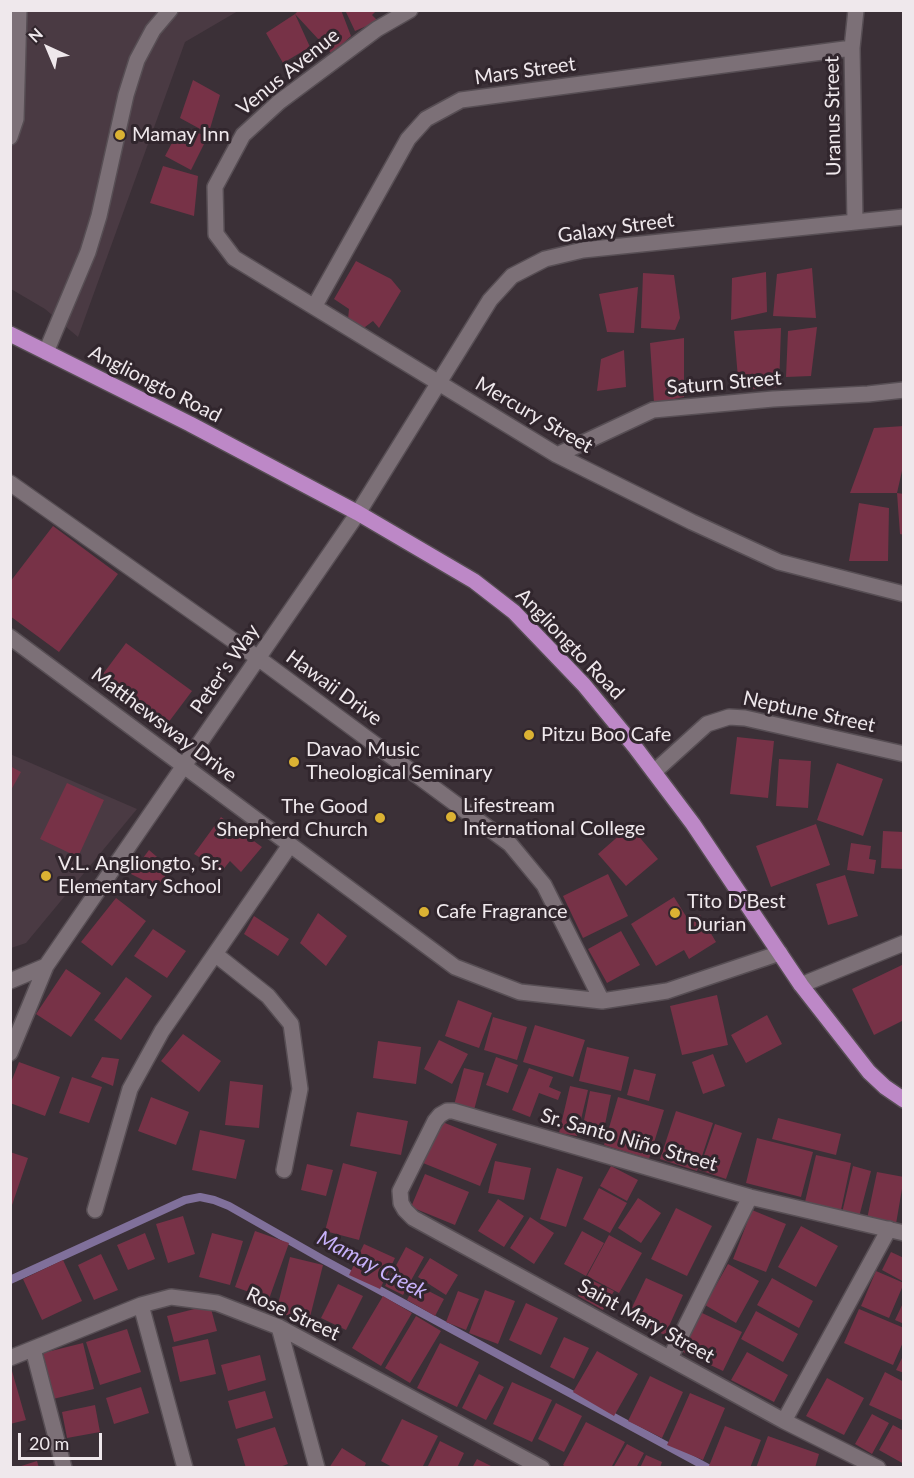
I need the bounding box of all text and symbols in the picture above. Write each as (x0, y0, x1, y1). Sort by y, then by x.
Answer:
north arrow (18, 18, 78, 78)
street label: Venus Avenue (232, 23, 344, 121)
text: N (24, 24, 46, 46)
street label: Mars Street (473, 52, 577, 90)
street label: Uranus Street (820, 56, 846, 176)
place label: Mamay Inn (132, 123, 230, 147)
marker: Mamay Inn (113, 128, 127, 142)
street label: Galaxy Street (556, 208, 676, 248)
street label: Angliongto Road (85, 340, 225, 428)
street label: Saturn Street (666, 366, 782, 400)
street label: Mercury Street (471, 372, 597, 458)
street label: Angliongto Road (511, 583, 629, 705)
street label: Peter's Way (185, 619, 265, 719)
street label: Hawaii Drive (281, 645, 387, 731)
street label: Matthewsway Drive (86, 662, 242, 788)
street label: Neptune Street (741, 686, 877, 738)
place label: Pitzu Boo Cafe (541, 723, 671, 747)
marker: Pitzu Boo Cafe (522, 728, 536, 742)
place label: Davao Music Theological Seminary (306, 738, 493, 785)
marker: Davao Music Theological Seminary (287, 755, 301, 769)
place label: Lifestream International College (463, 794, 645, 841)
place label: The Good Shepherd Church (216, 795, 368, 842)
marker: Lifestream International College (444, 810, 458, 824)
marker: The Good Shepherd Church (373, 811, 387, 825)
place label: V.L. Angliongto, Sr. Elementary School (58, 852, 222, 899)
marker: V.L. Angliongto, Sr. Elementary School (39, 869, 53, 883)
place label: Tito D'Best Durian (687, 890, 786, 937)
place label: Cafe Fragrance (436, 900, 568, 924)
marker: Cafe Fragrance (417, 905, 431, 919)
marker: Tito D'Best Durian (668, 906, 682, 920)
street label: Sr. Santo Niño Street (538, 1103, 720, 1177)
water label: Mamay Creek (313, 1226, 431, 1304)
street label: Saint Mary Street (574, 1274, 718, 1368)
street label: Rose Street (243, 1282, 343, 1346)
scale bar (21, 1421, 105, 1459)
text: 20 m (29, 1432, 69, 1454)

